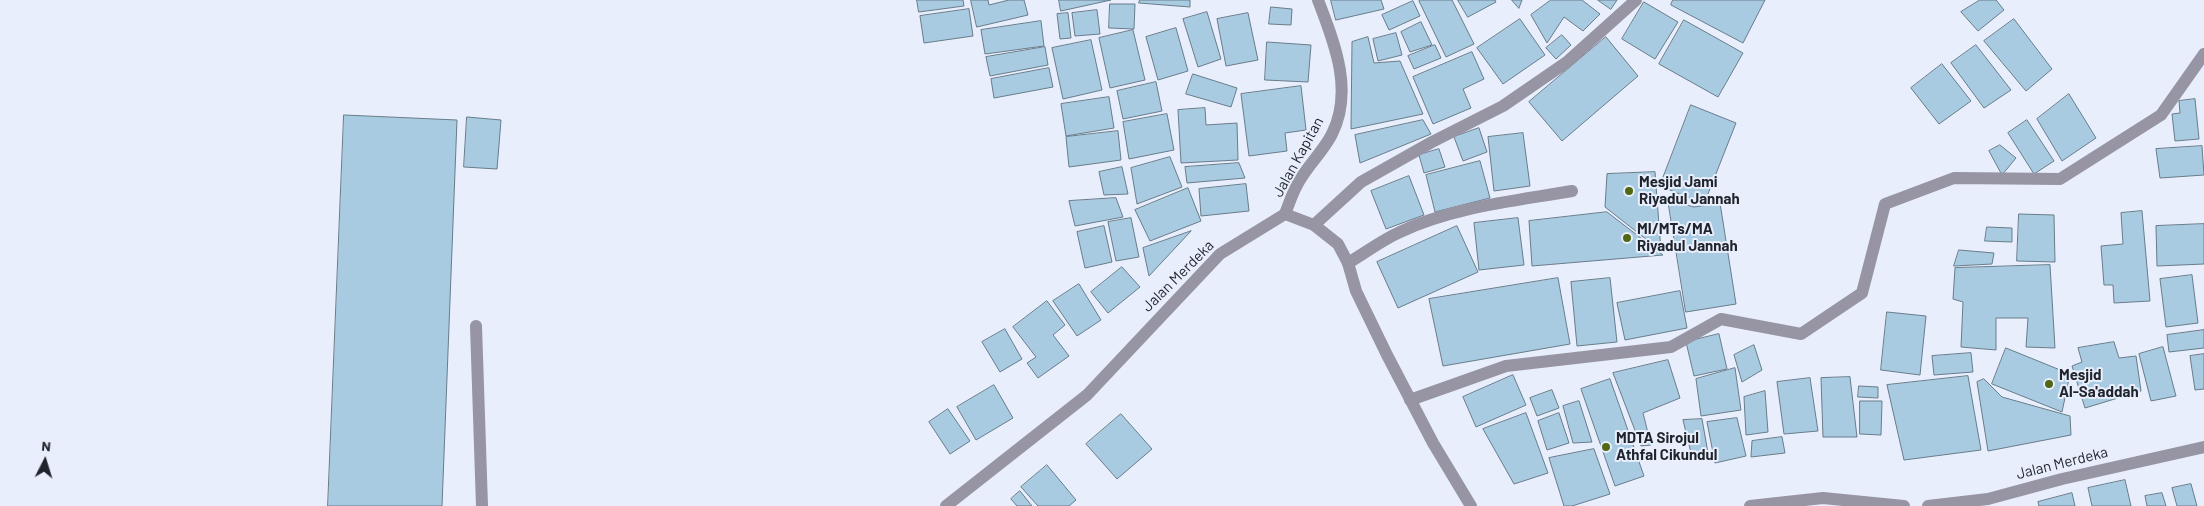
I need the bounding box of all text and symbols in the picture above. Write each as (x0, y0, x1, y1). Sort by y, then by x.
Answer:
street label: Jalan Kapitan (1269, 114, 1327, 200)
place label: Mesjid Jami Riyadul Jannah (1639, 173, 1740, 208)
marker: Mesjid Jami Riyadul Jannah (1623, 185, 1635, 197)
place label: MI/MTs/MA Riyadul Jannah (1637, 220, 1738, 255)
marker: MI/MTs/MA Riyadul Jannah (1621, 232, 1633, 244)
street label: Jalan Merdeka (1138, 236, 1218, 316)
place label: Mesjid Al-Sa'addah (2059, 366, 2139, 401)
marker: Mesjid Al-Sa'addah (2043, 378, 2055, 390)
place label: MDTA Sirojul Athfal Cikundul (1616, 429, 1717, 464)
north arrow (20, 436, 70, 486)
text: N (41, 437, 52, 454)
marker: MDTA Sirojul Athfal Cikundul (1600, 441, 1612, 453)
street label: Jalan Merdeka (2014, 443, 2110, 483)

